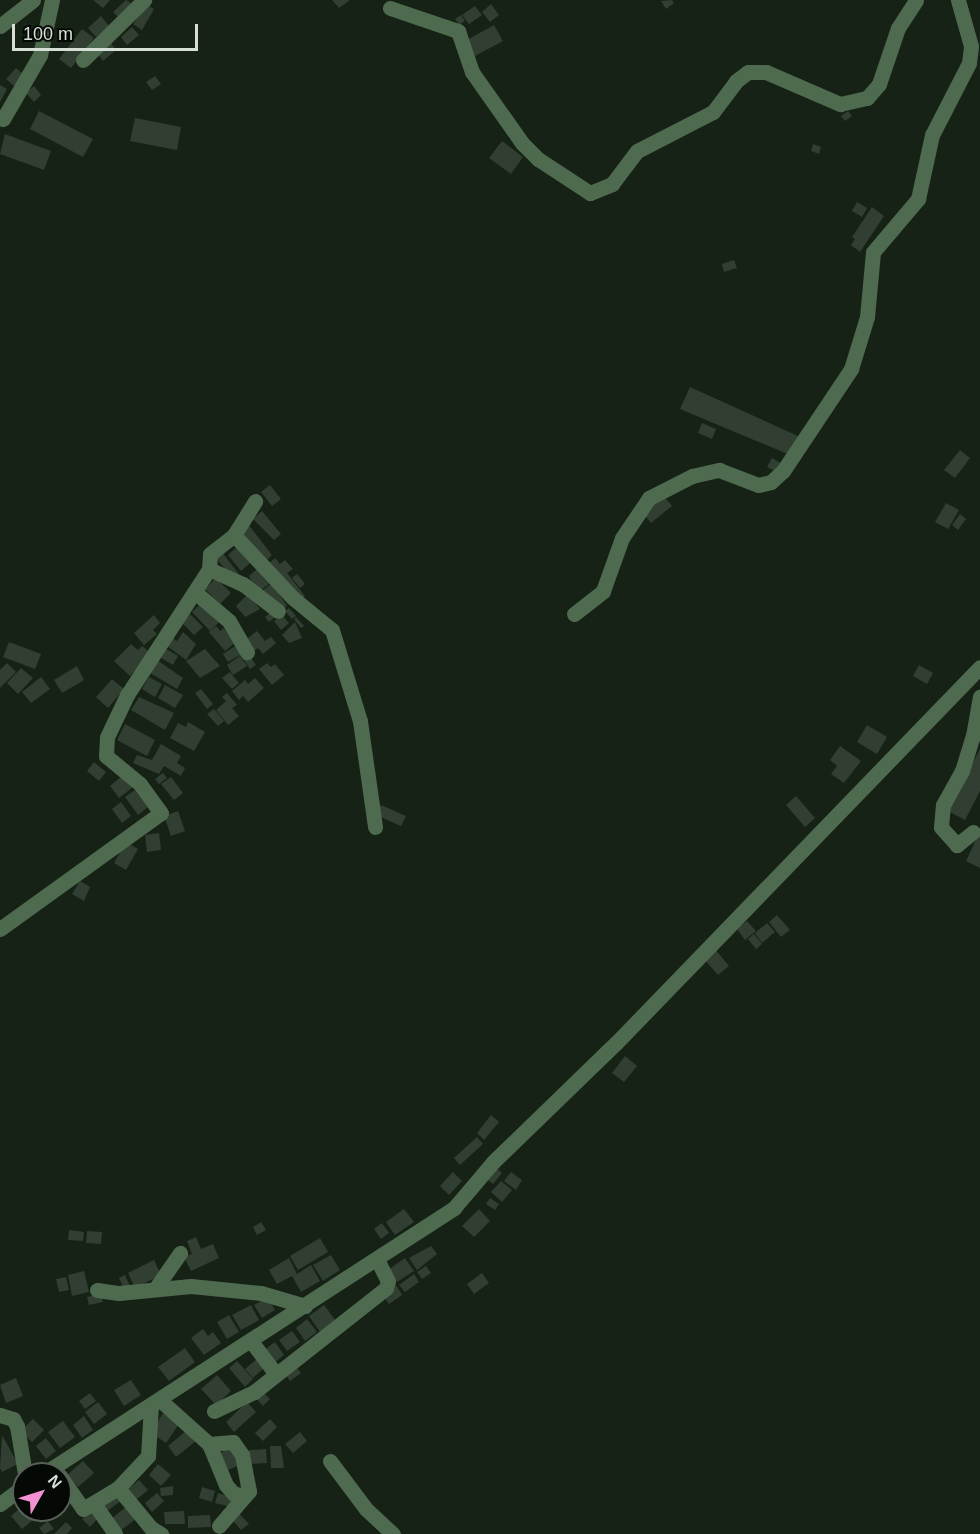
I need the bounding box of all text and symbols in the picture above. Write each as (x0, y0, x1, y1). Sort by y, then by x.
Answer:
scale bar (15, 12, 201, 50)
text: 100 m (23, 24, 73, 44)
north arrow (12, 1462, 72, 1522)
text: N (45, 1472, 65, 1491)

